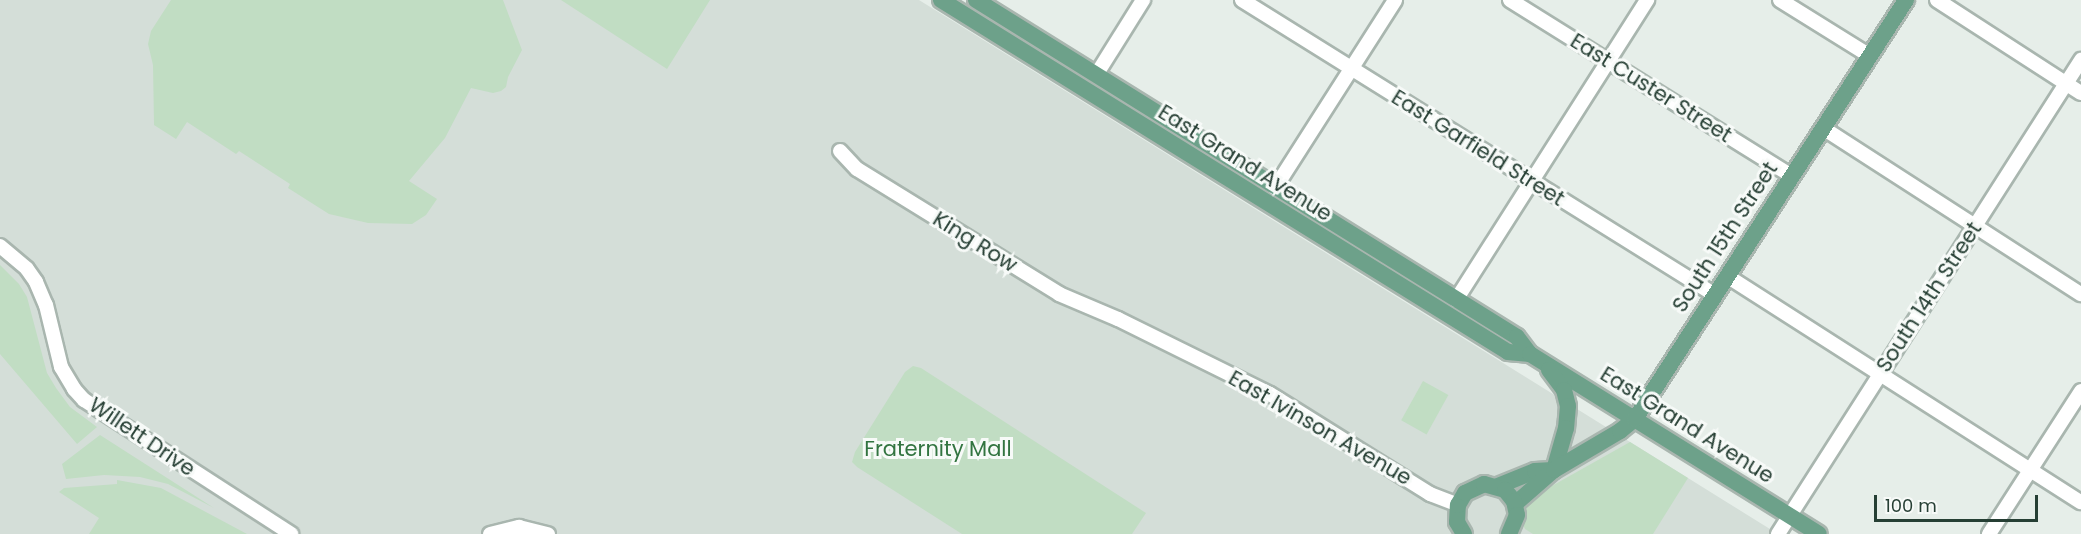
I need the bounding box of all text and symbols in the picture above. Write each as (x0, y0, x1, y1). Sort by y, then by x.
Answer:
street label: East Custer Street (1566, 28, 1736, 148)
street label: East Garfield Street (1387, 85, 1569, 211)
street label: East Grand Avenue (1154, 99, 1336, 227)
street label: South 15th Street (1667, 157, 1783, 317)
street label: King Row (928, 206, 1022, 278)
street label: South 14th Street (1871, 217, 1987, 377)
street label: East Grand Avenue (1596, 361, 1778, 489)
street label: East Ivinson Avenue (1224, 365, 1416, 491)
street label: Willett Drive (84, 392, 200, 482)
park label: Fraternity Mall (864, 436, 1012, 462)
scale bar (1877, 483, 2040, 521)
text: 100 m (1885, 493, 1937, 518)

